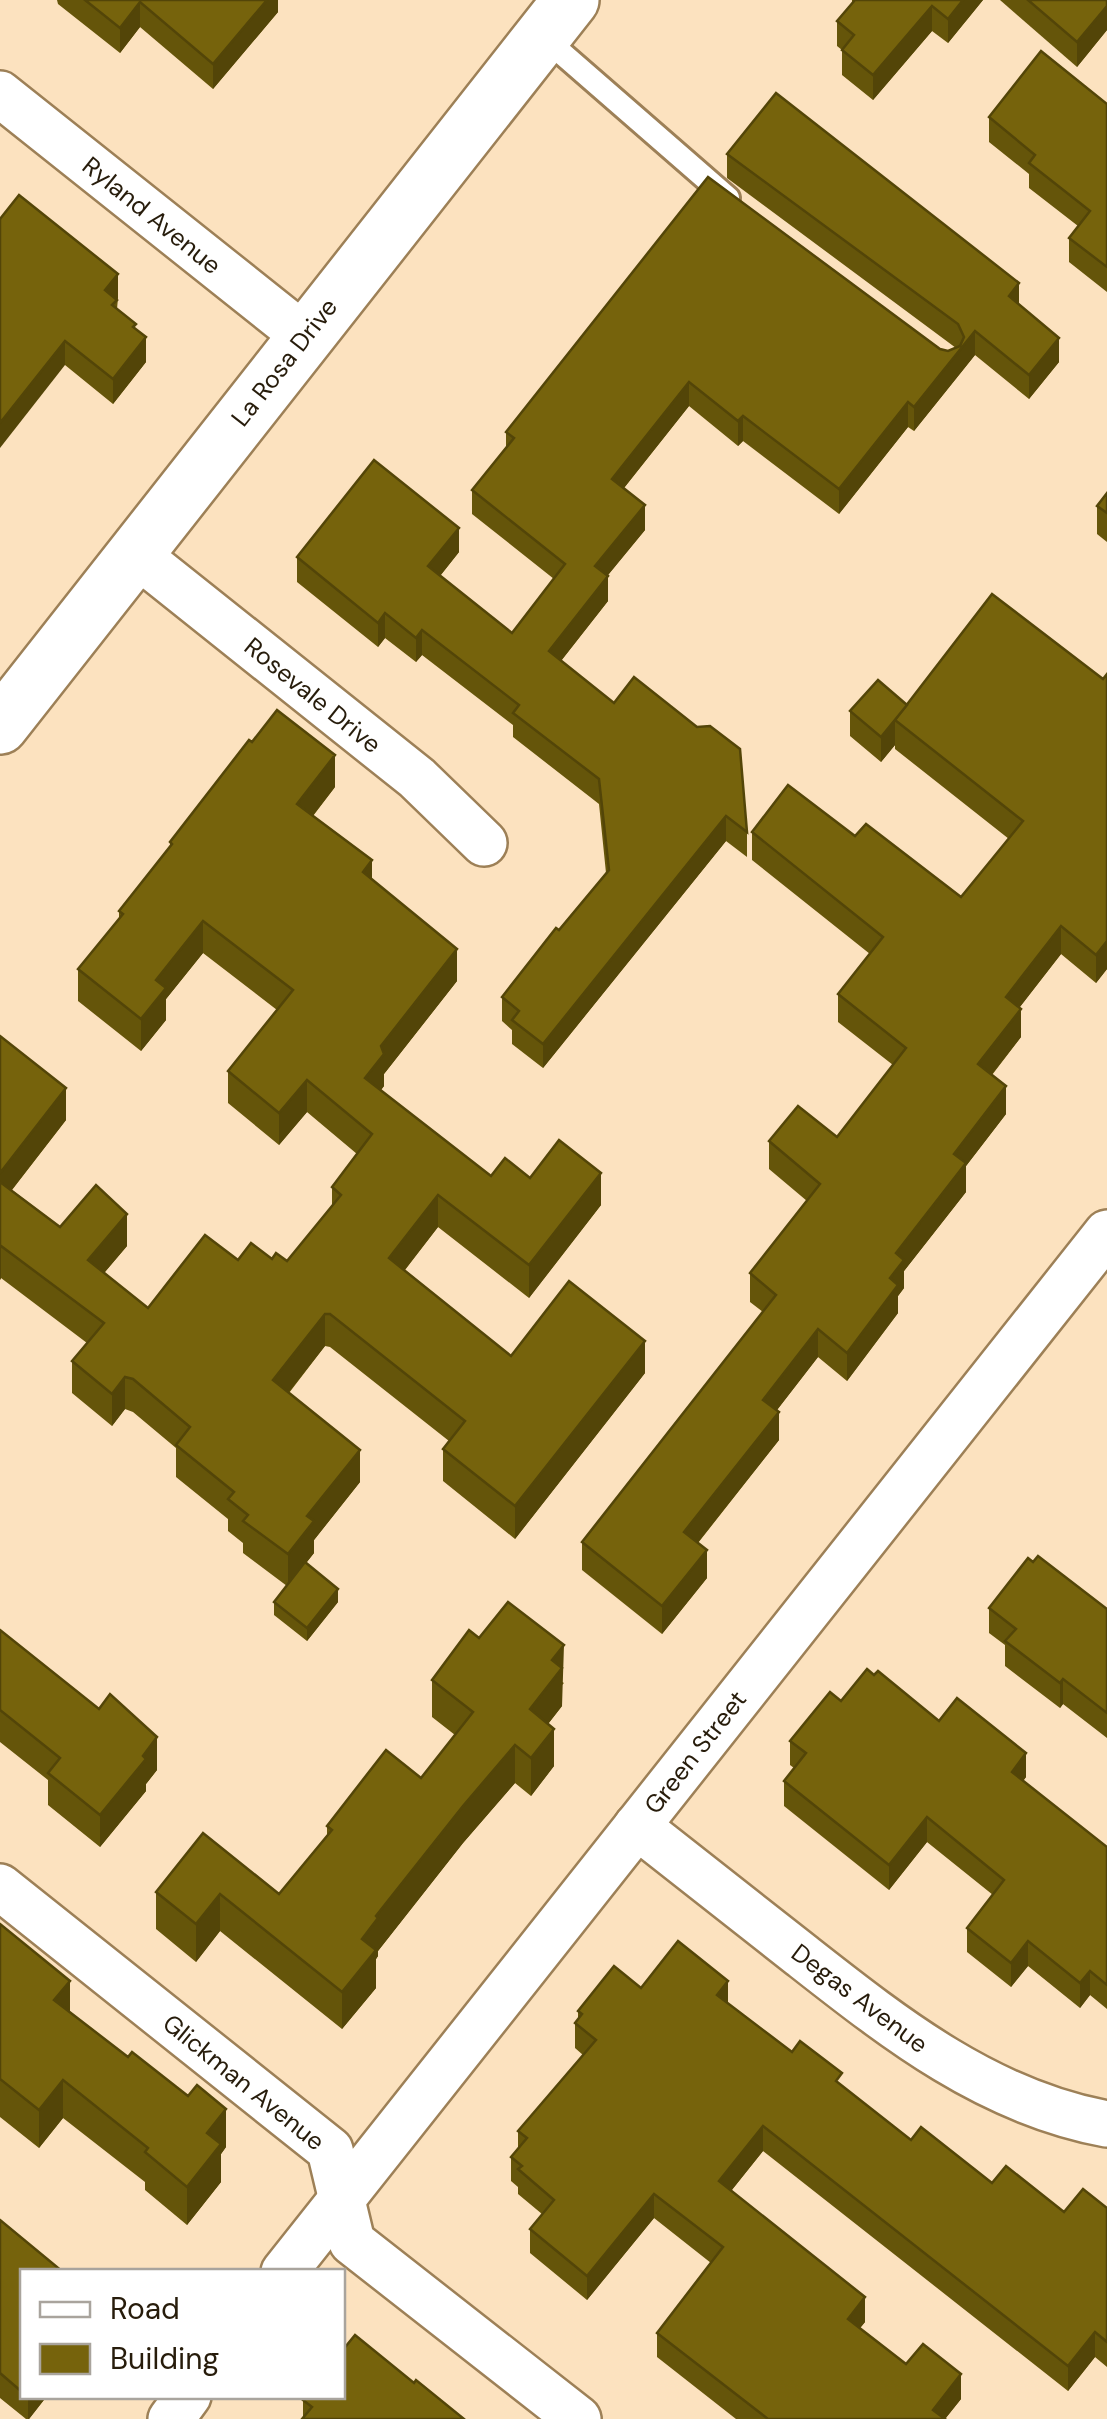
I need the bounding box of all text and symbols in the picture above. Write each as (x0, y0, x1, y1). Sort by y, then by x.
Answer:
street label: Ryland Avenue (75, 149, 228, 282)
street label: La Rosa Drive (224, 291, 345, 433)
street label: Rosevale Drive (237, 630, 388, 761)
street label: Green Street (637, 1684, 754, 1821)
street label: Degas Avenue (785, 1936, 935, 2061)
street label: Glickman Avenue (156, 2007, 331, 2158)
legend (20, 2269, 345, 2399)
text: Road (110, 2289, 180, 2328)
text: Building (110, 2339, 219, 2378)

